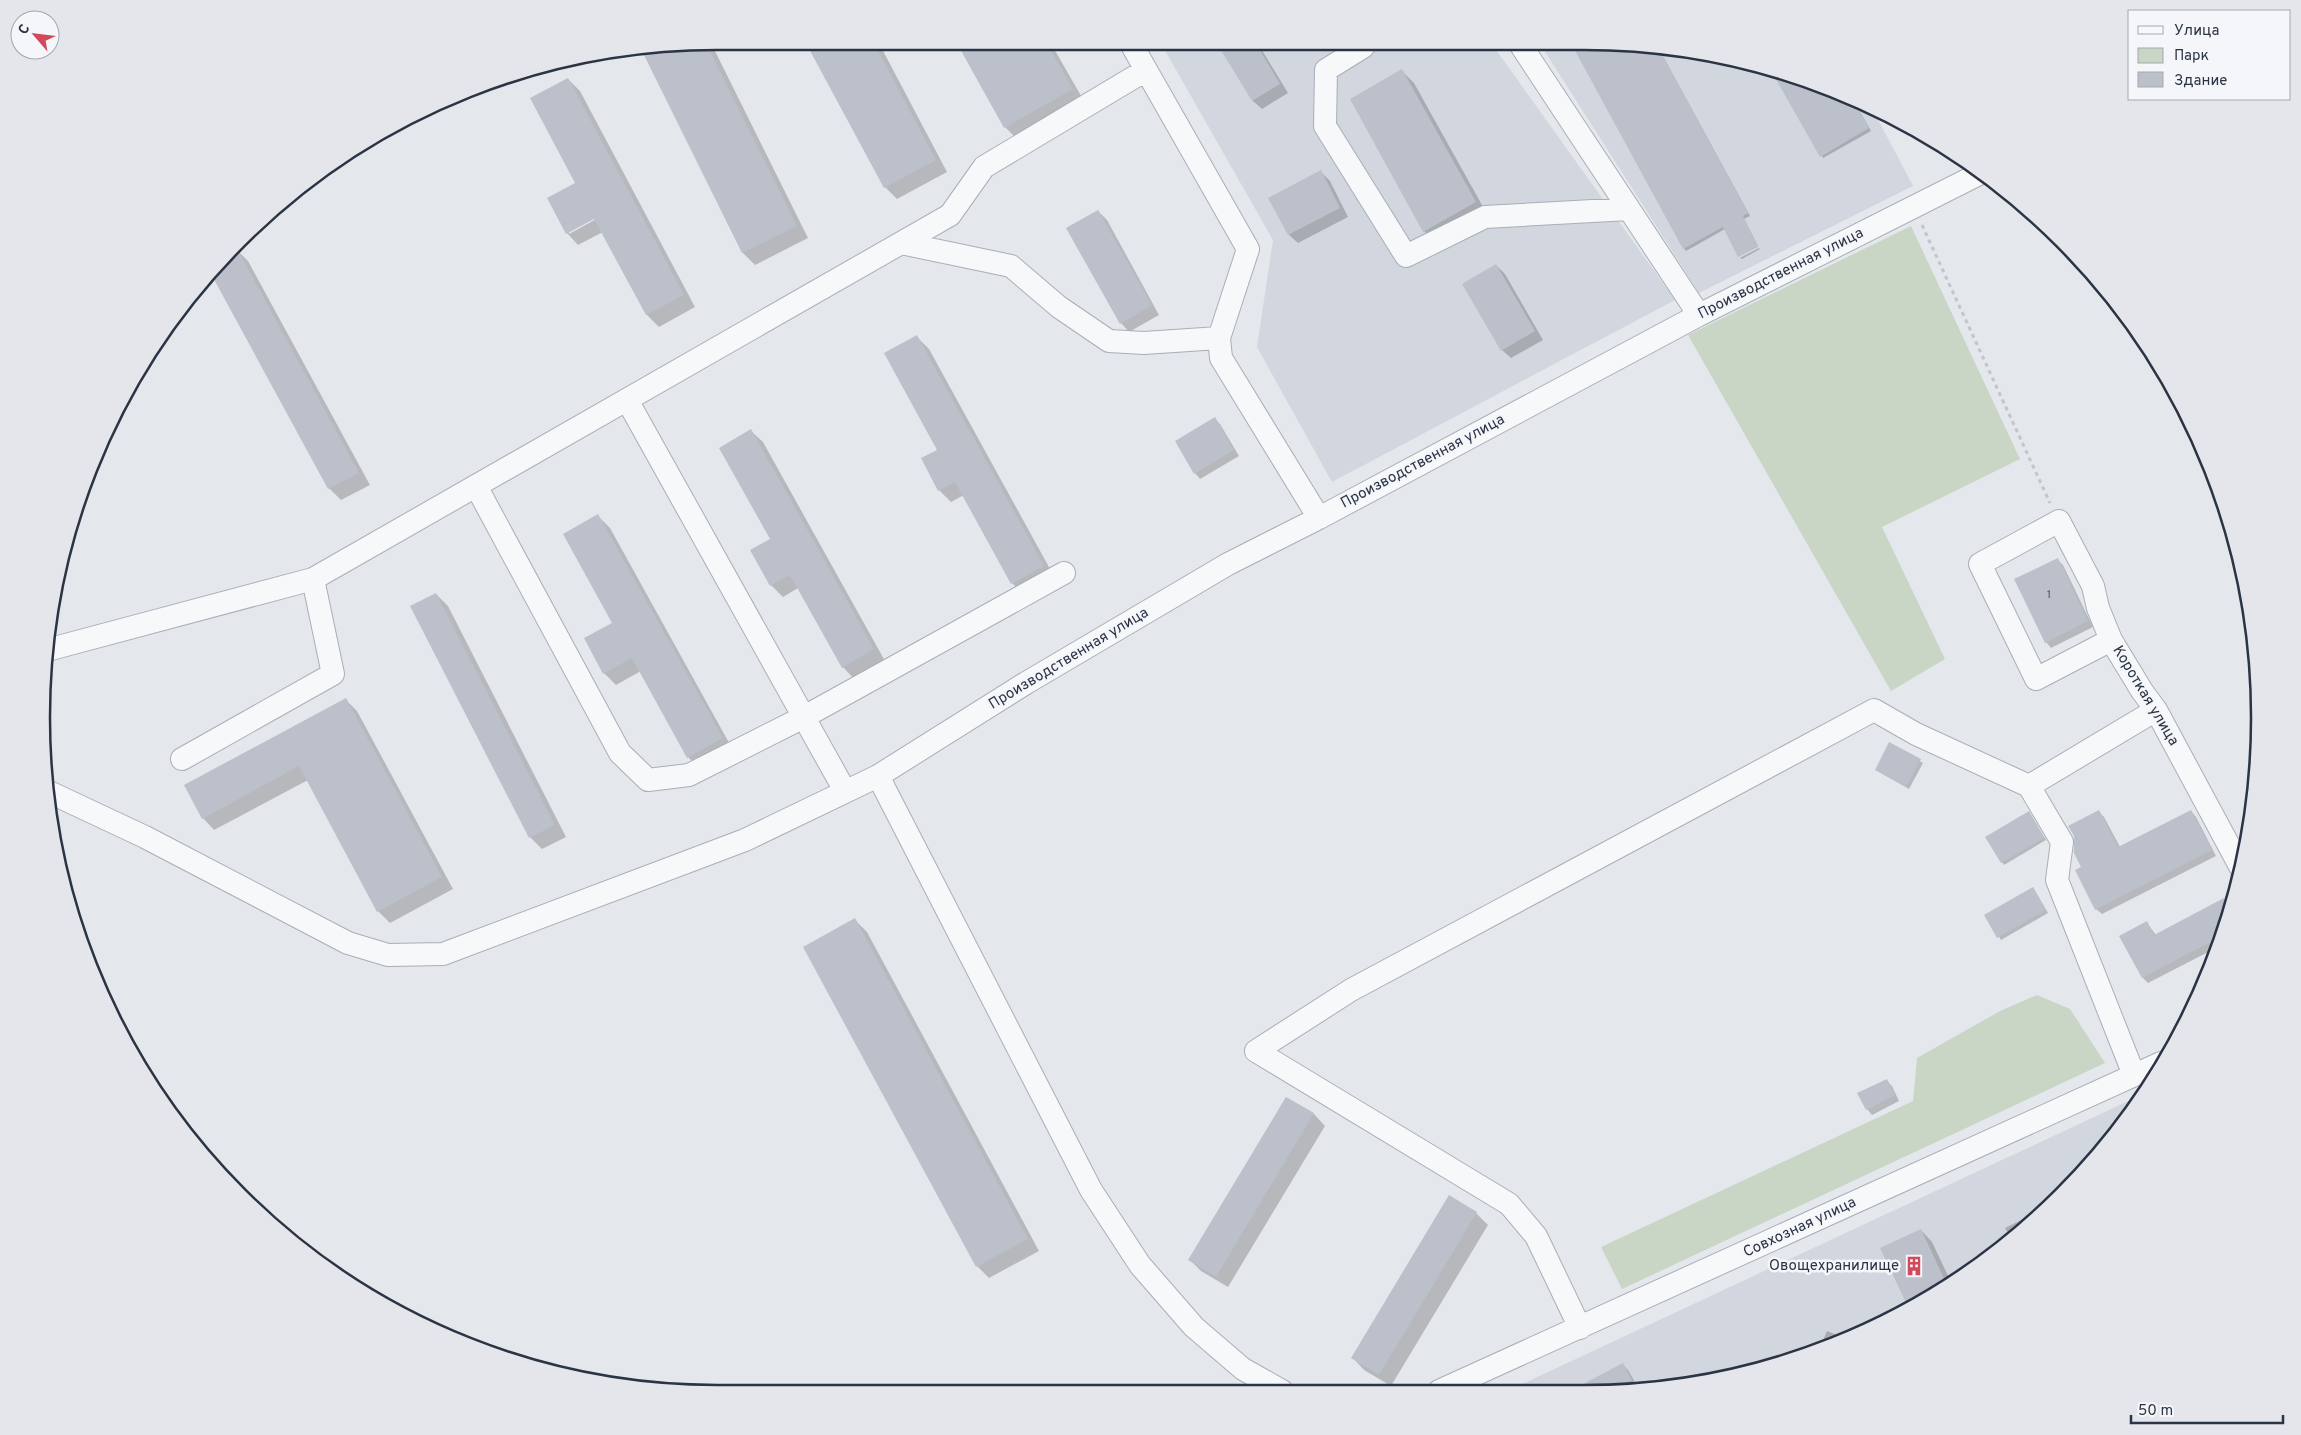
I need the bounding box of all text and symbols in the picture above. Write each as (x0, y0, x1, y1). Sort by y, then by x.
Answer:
north arrow (10, 10, 60, 60)
legend (2128, 10, 2291, 100)
text: С (15, 22, 34, 38)
text: Улица (2174, 22, 2219, 41)
text: Парк (2174, 47, 2209, 66)
text: Здание (2174, 72, 2227, 91)
street label: Производственная улица (1695, 224, 1867, 324)
street label: Производственная улица (1338, 411, 1508, 513)
house number: 1 (2047, 587, 2051, 603)
street label: Производственная улица (986, 604, 1152, 714)
street label: Короткая улица (2108, 642, 2182, 750)
street label: Совхозная улица (1740, 1193, 1860, 1263)
building icon: Овощехранилище (1903, 1255, 1925, 1277)
place label: Овощехранилище (1769, 1257, 1899, 1276)
scale bar (2131, 1392, 2284, 1424)
text: 50 m (2138, 1402, 2173, 1421)

